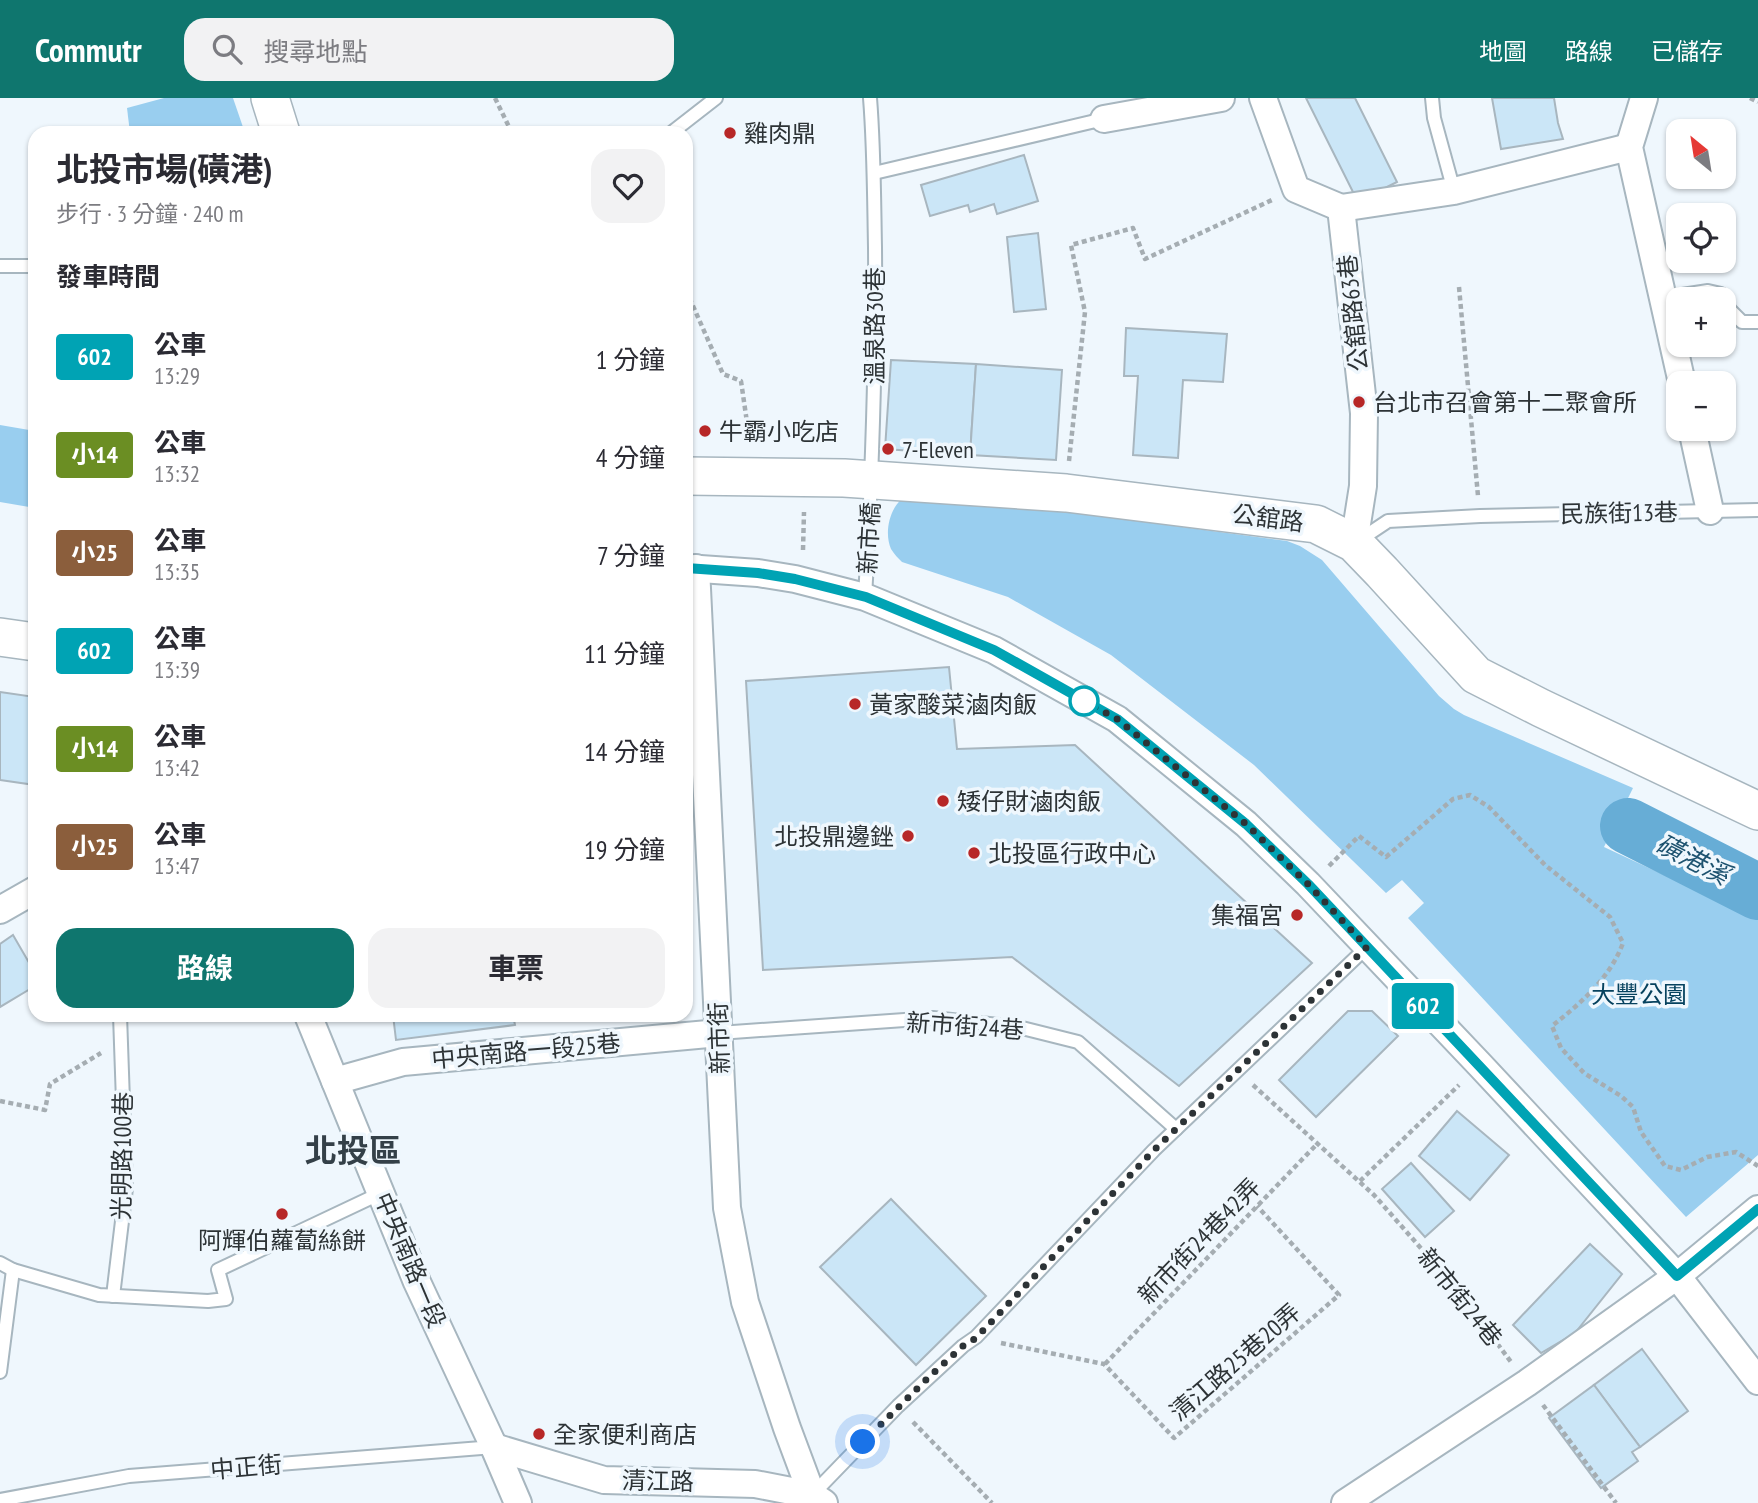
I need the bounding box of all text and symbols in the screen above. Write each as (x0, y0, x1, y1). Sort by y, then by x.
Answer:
search box (184, 18, 674, 81)
text: Commutr (35, 28, 142, 71)
icon: search (208, 30, 246, 68)
text: 搜尋地點 (264, 35, 368, 68)
text: 地圖 (1479, 36, 1527, 67)
text: 路線 (1565, 36, 1613, 67)
text: 已儲存 (1651, 36, 1723, 67)
place label: 雞肉鼎 (744, 118, 816, 149)
north arrow (1666, 119, 1736, 189)
map controls (1666, 119, 1736, 441)
marker: 雞肉鼎 (722, 125, 738, 141)
text: 北投市場(磺港) (56, 147, 272, 190)
button: heart (591, 149, 665, 223)
text: 步行 · 3 分鐘 · 240 m (56, 199, 243, 228)
button: locate (1666, 203, 1736, 273)
street label: 公舘路63巷 (1331, 253, 1375, 373)
text: 發車時間 (56, 260, 160, 293)
street label: 溫泉路30巷 (859, 267, 890, 385)
button: + (1666, 287, 1736, 357)
text: 公車 (154, 328, 206, 361)
text: 602 (77, 341, 112, 372)
text: 1 分鐘 (596, 343, 665, 376)
text: 13:29 (154, 361, 200, 390)
button: − (1666, 371, 1736, 441)
place label: 台北市召會第十二聚會所 (1373, 387, 1637, 418)
marker: 台北市召會第十二聚會所 (1351, 394, 1367, 410)
place label: 牛霸小吃店 (719, 416, 839, 447)
marker: 牛霸小吃店 (697, 423, 713, 439)
text: 公車 (154, 426, 206, 459)
place label: 7-Eleven (902, 434, 974, 465)
text: 小14 (71, 439, 118, 470)
text: 4 分鐘 (596, 441, 665, 474)
marker: 7-Eleven (880, 441, 896, 457)
text: 13:32 (154, 459, 200, 488)
street label: 民族街13巷 (1560, 496, 1678, 530)
street label: 公舘路 (1230, 498, 1306, 538)
street label: 新市橋 (852, 501, 886, 575)
text: 公車 (154, 524, 206, 557)
text: 小25 (71, 537, 118, 568)
text: 7 分鐘 (597, 539, 665, 572)
text: 13:35 (154, 557, 200, 586)
text: 公車 (154, 622, 206, 655)
text: 602 (77, 635, 112, 666)
text: 11 分鐘 (584, 637, 665, 670)
text: 13:39 (154, 655, 200, 684)
unlabelled marker (1069, 686, 1099, 716)
place label: 黃家酸菜滷肉飯 (869, 689, 1037, 720)
marker: 黃家酸菜滷肉飯 (847, 696, 863, 712)
text: 公車 (154, 720, 206, 753)
text: 小14 (71, 733, 118, 764)
text: 14 分鐘 (584, 735, 665, 768)
text: 13:42 (154, 753, 200, 782)
place label: 矮仔財滷肉飯 (957, 786, 1101, 817)
marker: 矮仔財滷肉飯 (935, 793, 951, 809)
text: 公車 (154, 818, 206, 851)
place label: 北投鼎邊銼 (774, 821, 894, 852)
water label: 磺港溪 (1651, 827, 1739, 893)
marker: 北投鼎邊銼 (900, 828, 916, 844)
text: 小25 (71, 831, 118, 862)
text: 19 分鐘 (584, 833, 665, 866)
place label: 北投區行政中心 (988, 838, 1156, 869)
marker: 北投區行政中心 (966, 845, 982, 861)
text: 13:47 (154, 851, 200, 880)
place label: 集福宮 (1211, 900, 1283, 931)
marker: 集福宮 (1289, 907, 1305, 923)
button: 路線 (56, 928, 354, 1008)
button: 車票 (368, 928, 665, 1008)
park label: 大豐公園 (1591, 979, 1687, 1010)
line badge: 602 (1383, 983, 1463, 1029)
text: 602 (1406, 990, 1440, 1021)
street label: 新市街 (702, 1001, 736, 1075)
street label: 新市街24巷 (905, 1006, 1025, 1046)
street label: 中央南路一段25巷 (430, 1027, 622, 1075)
street label: 光明路100巷 (105, 1092, 139, 1220)
district label: 北投區 (305, 1129, 401, 1171)
street label: 新市街24巷42弄 (1131, 1172, 1267, 1310)
street label: 中央南路一段 (368, 1188, 452, 1332)
marker: 阿輝伯蘿蔔絲餅 (274, 1206, 290, 1222)
place label: 阿輝伯蘿蔔絲餅 (198, 1225, 366, 1256)
street label: 新市街24巷 (1411, 1242, 1509, 1352)
street label: 清江路25巷20弄 (1163, 1297, 1307, 1427)
place label: 全家便利商店 (553, 1419, 697, 1450)
your location (845, 1424, 880, 1459)
marker: 全家便利商店 (531, 1426, 547, 1442)
street label: 中正街 (209, 1448, 283, 1486)
street label: 清江路 (622, 1465, 694, 1497)

